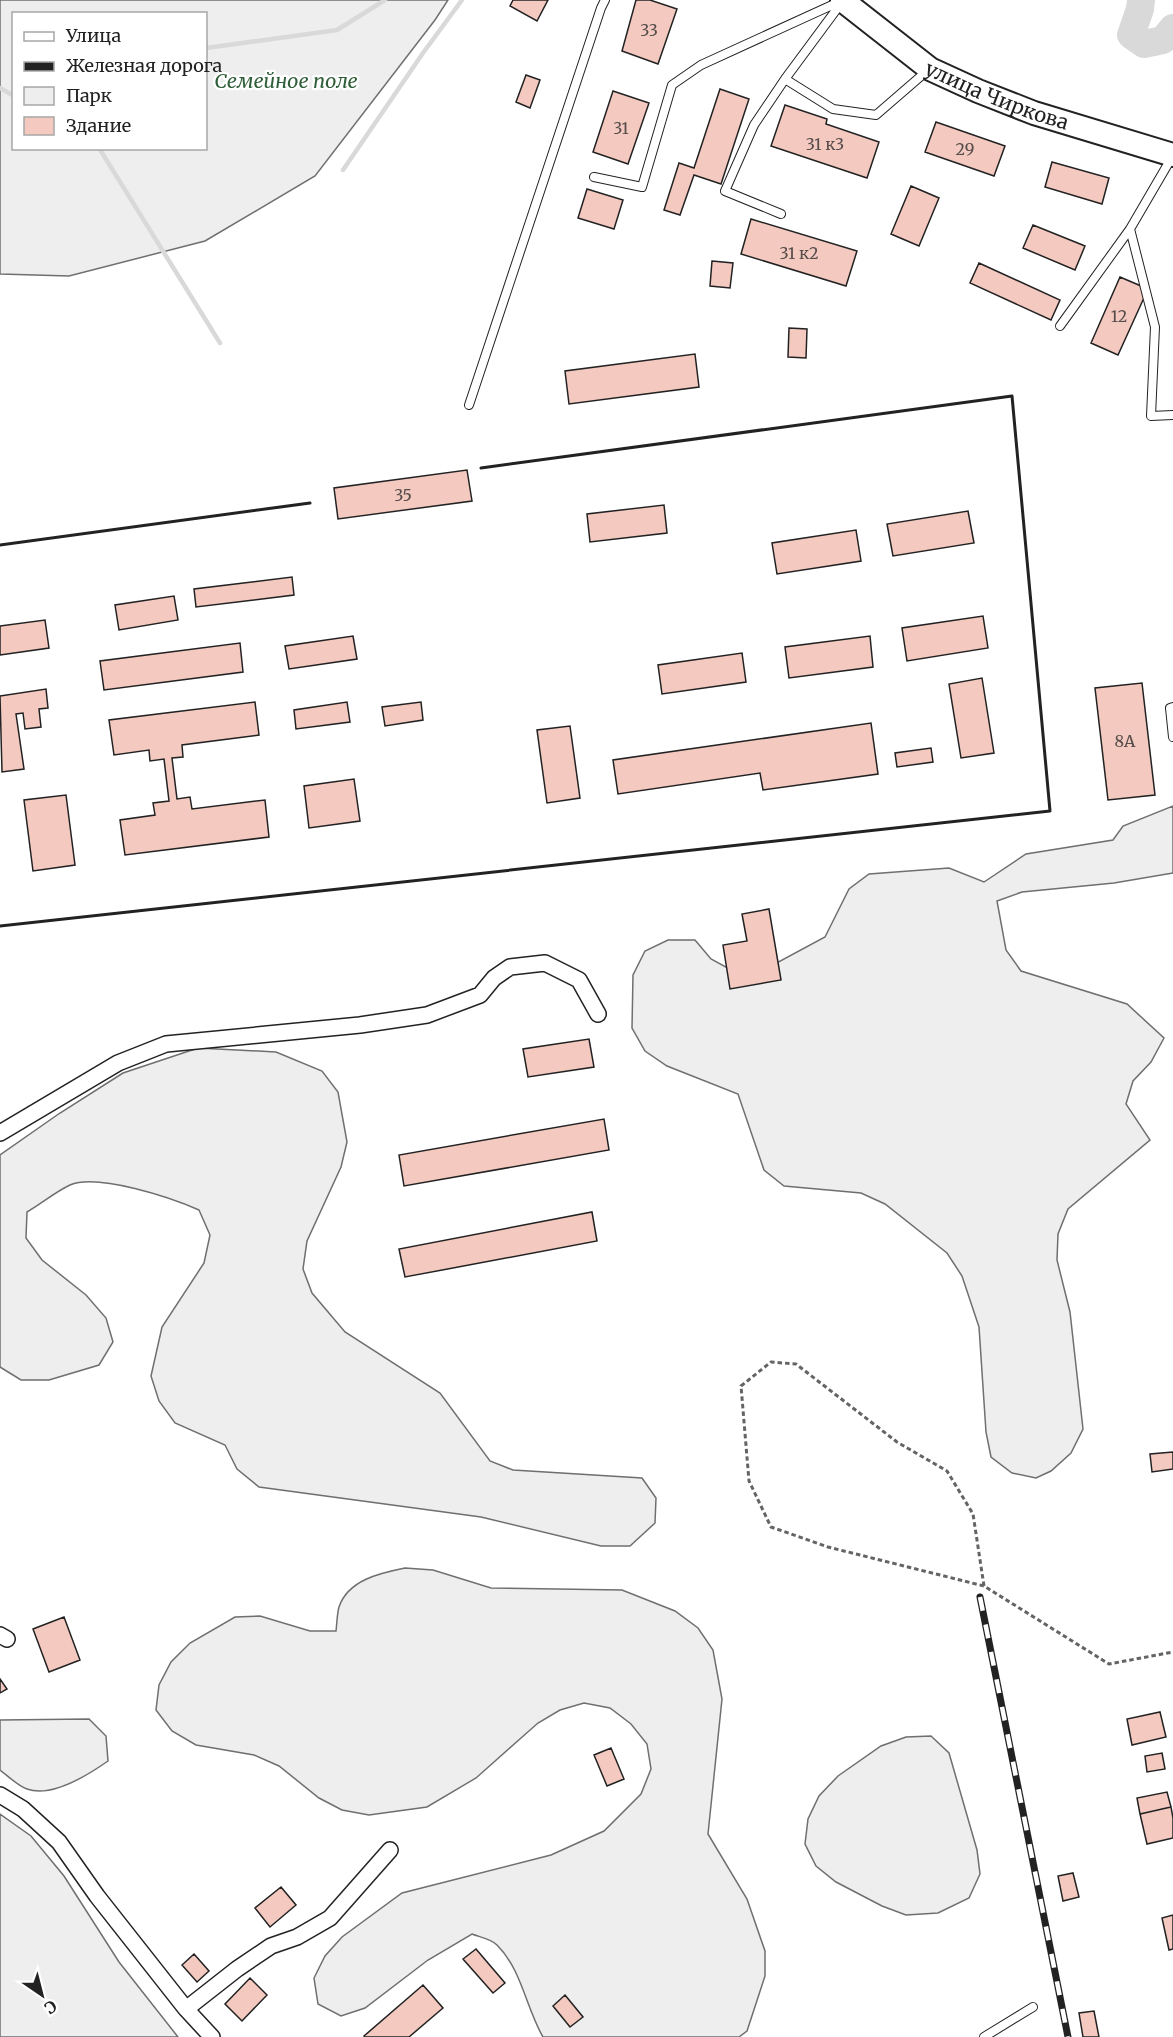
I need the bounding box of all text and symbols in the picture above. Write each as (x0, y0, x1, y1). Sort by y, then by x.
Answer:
legend (12, 12, 207, 150)
house number: 33 (640, 20, 658, 40)
text: Улица (65, 24, 121, 47)
text: Железная дорога (66, 54, 223, 77)
street label: улица Чиркова (921, 55, 1072, 135)
park label: Семейное поле (214, 68, 358, 93)
text: Парк (66, 84, 112, 107)
text: Здание (66, 114, 131, 137)
house number: 31 (613, 118, 629, 138)
house number: 31 к3 (806, 134, 844, 154)
house number: 29 (956, 139, 974, 159)
house number: 31 к2 (779, 243, 819, 263)
house number: 12 (1111, 306, 1127, 326)
house number: 35 (394, 485, 412, 505)
house number: 8А (1115, 731, 1136, 751)
north arrow (12, 1965, 72, 2025)
text: С (41, 1996, 61, 2019)

